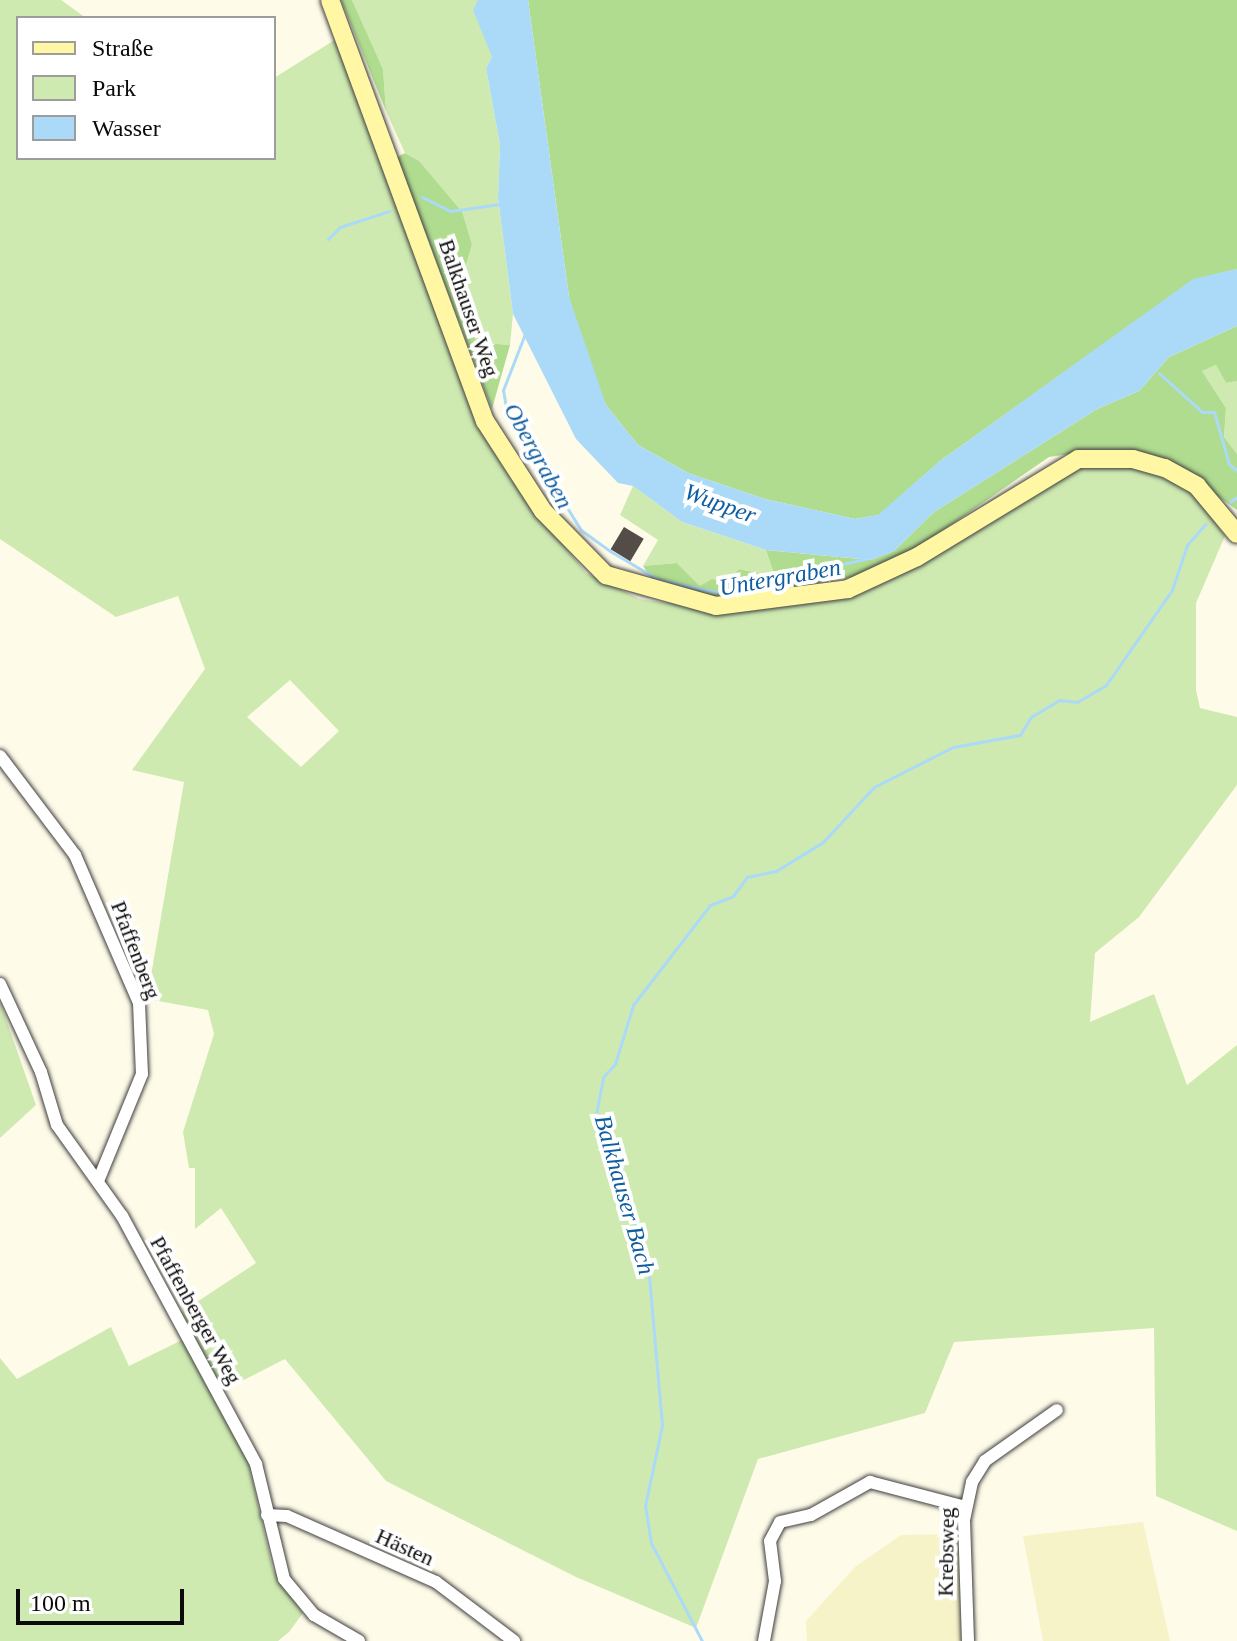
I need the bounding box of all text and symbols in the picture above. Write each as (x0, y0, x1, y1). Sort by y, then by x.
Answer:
legend (16, 16, 276, 160)
text: Straße (92, 35, 153, 61)
text: Park (92, 75, 136, 101)
text: Wasser (92, 115, 161, 141)
street label: Balkhauser Weg (433, 236, 505, 380)
water label: Obergraben (497, 398, 579, 514)
water label: Wupper (680, 478, 760, 530)
water label: Untergraben (717, 553, 843, 603)
street label: Pfaffenberg (105, 897, 167, 1003)
water label: Balkhauser Bach (587, 1112, 661, 1278)
street label: Pfaffenberger Weg (144, 1231, 248, 1389)
street label: Krebsweg (932, 1507, 960, 1597)
street label: Hästen (372, 1523, 438, 1571)
scale bar (20, 1573, 188, 1623)
text: 100 m (30, 1590, 91, 1616)

